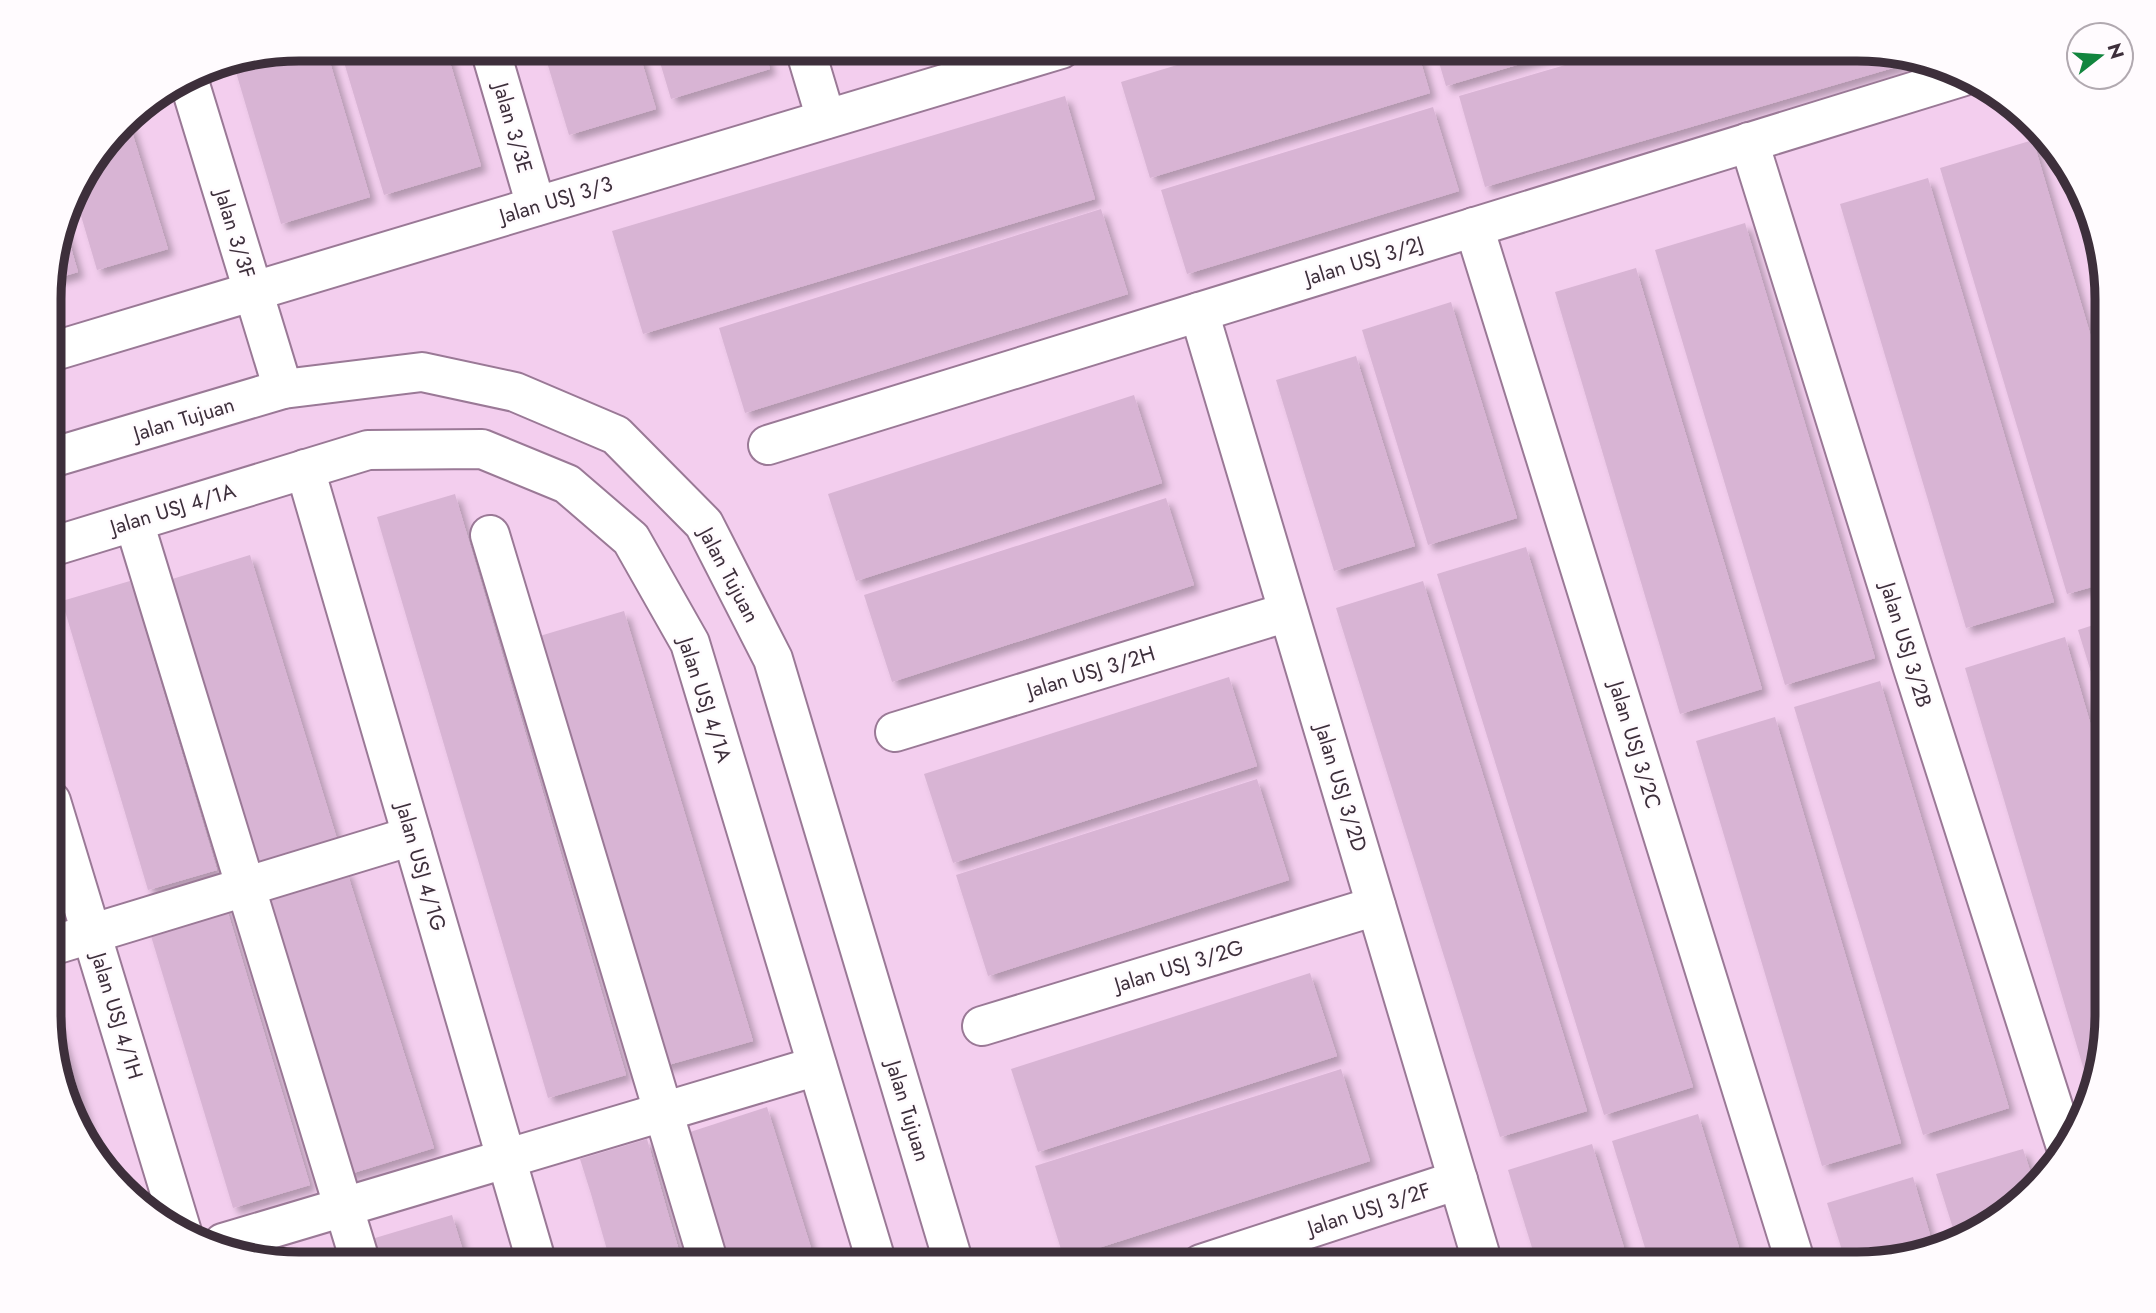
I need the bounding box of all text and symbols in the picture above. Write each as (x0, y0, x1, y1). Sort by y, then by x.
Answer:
north arrow (2065, 21, 2135, 91)
text: N (2101, 40, 2131, 62)
street label: Jalan 3/3E (485, 77, 540, 177)
street label: Jalan USJ 3/3 (493, 169, 616, 232)
street label: Jalan 3/3F (206, 183, 263, 282)
street label: Jalan USJ 3/2J (1298, 229, 1427, 294)
street label: Jalan Tujuan (127, 389, 238, 449)
street label: Jalan USJ 4/1A (104, 476, 240, 543)
street label: Jalan Tujuan (690, 519, 767, 628)
street label: Jalan USJ 3/2B (1872, 576, 1939, 711)
street label: Jalan USJ 4/1A (670, 631, 739, 766)
street label: Jalan USJ 3/2H (1020, 638, 1159, 707)
street label: Jalan USJ 3/2C (1601, 675, 1669, 812)
street label: Jalan USJ 3/2D (1307, 718, 1375, 855)
street label: Jalan USJ 4/1G (388, 796, 454, 935)
street label: Jalan USJ 3/2G (1108, 932, 1247, 1001)
street label: Jalan USJ 4/1H (83, 946, 150, 1083)
street label: Jalan Tujuan (878, 1054, 938, 1165)
street label: Jalan USJ 3/2F (1301, 1175, 1434, 1244)

